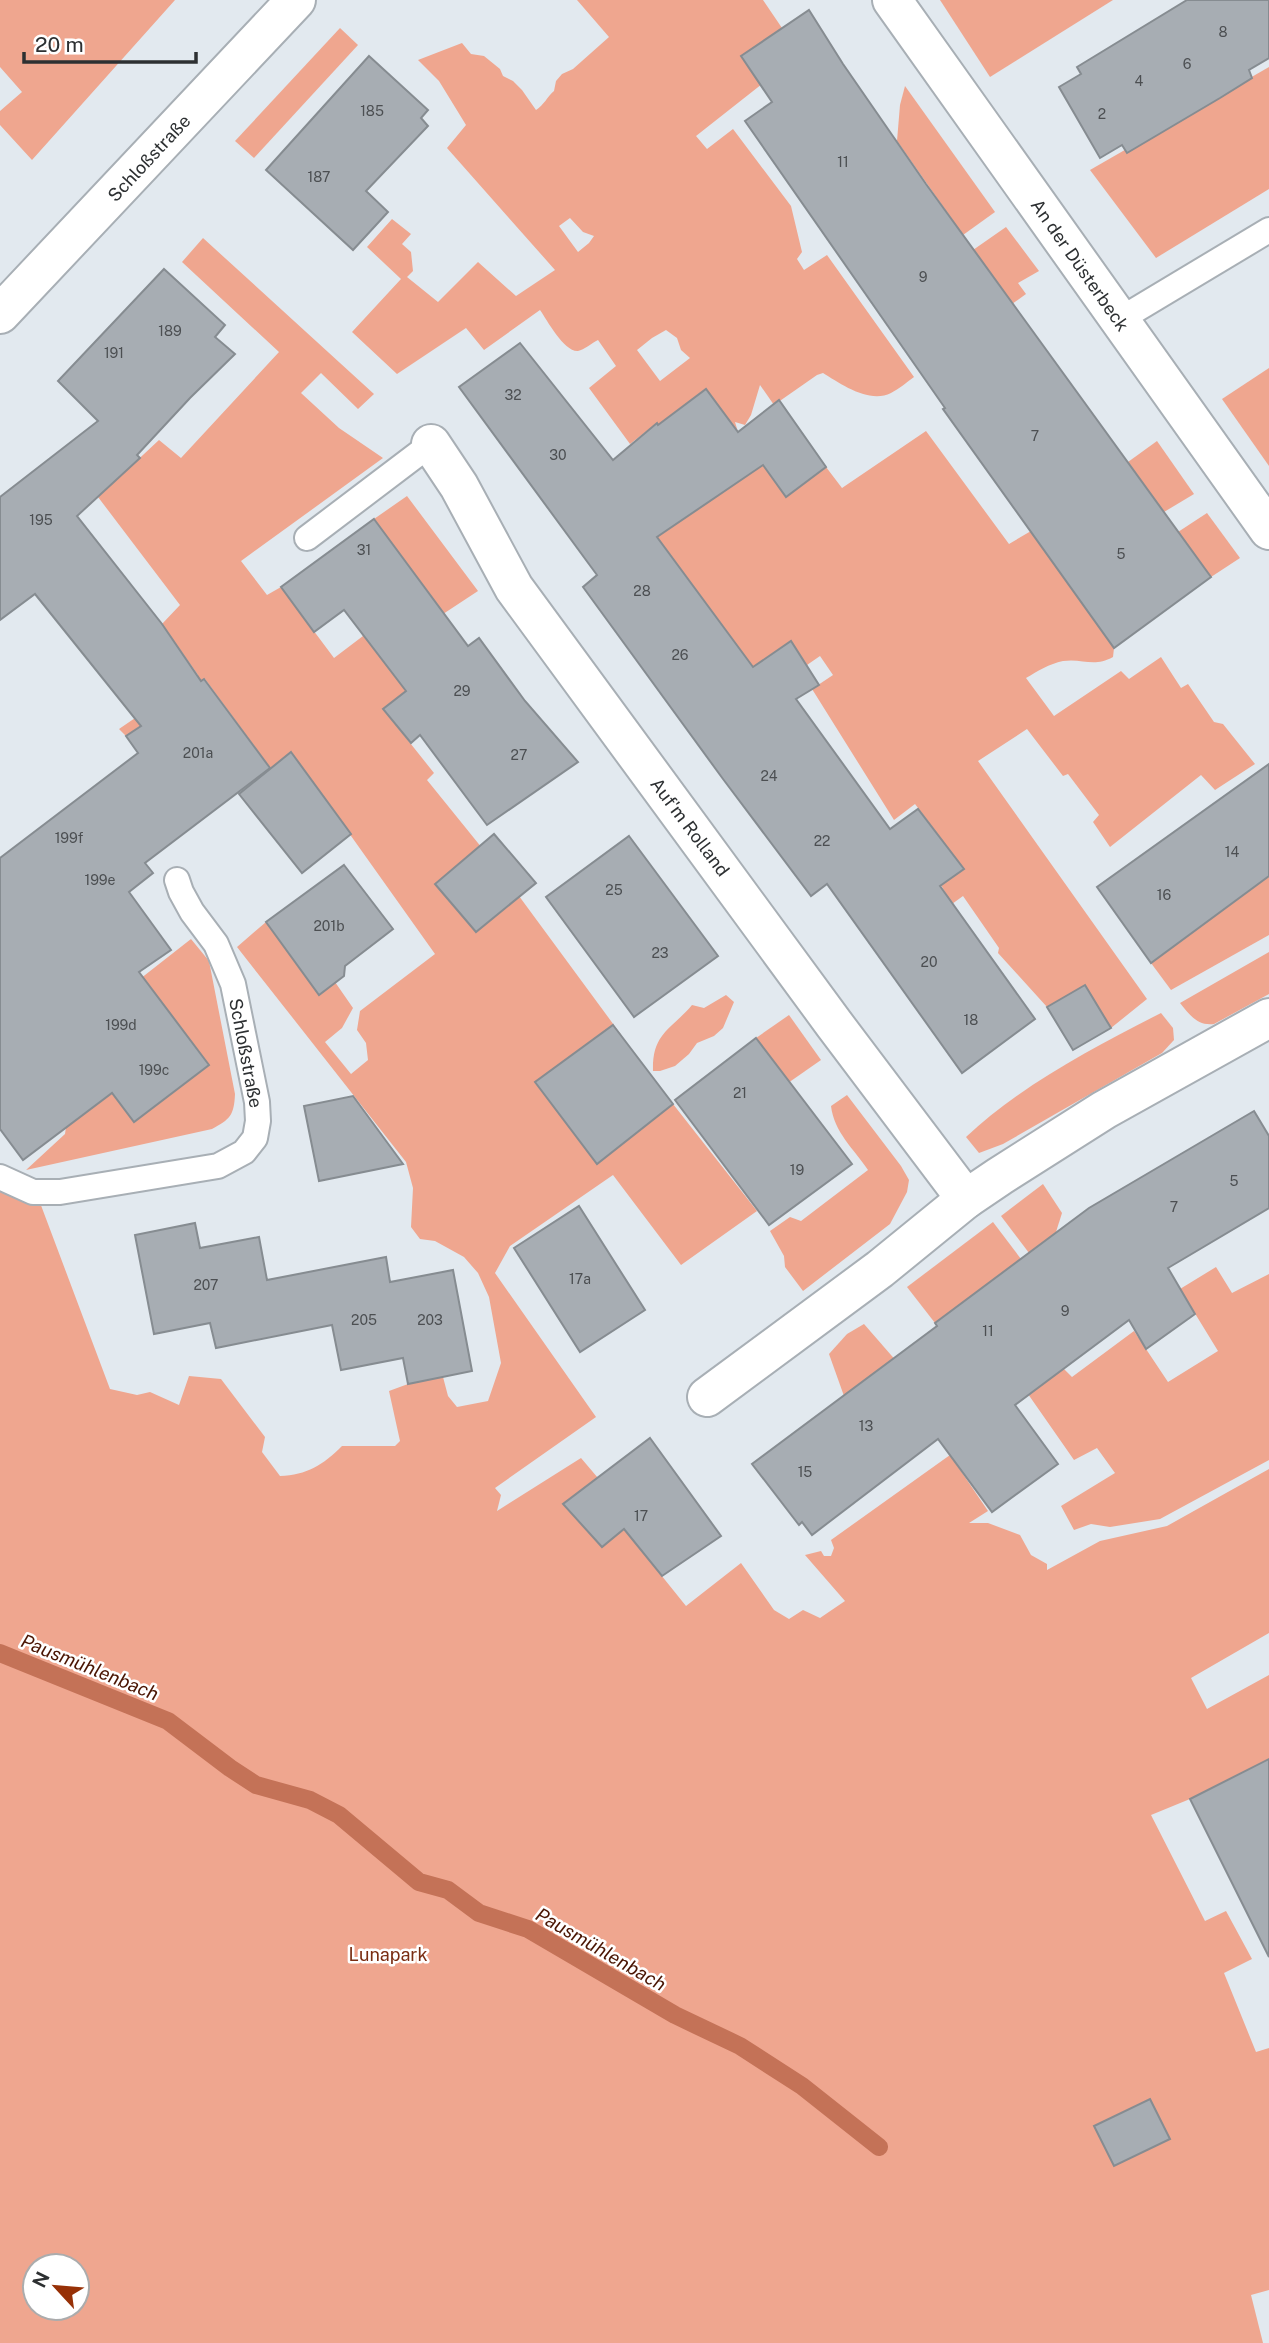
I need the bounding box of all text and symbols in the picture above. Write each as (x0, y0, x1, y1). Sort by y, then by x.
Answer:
scale bar (24, 21, 196, 65)
house number: 8 (1218, 24, 1228, 40)
text: 20 m (35, 32, 84, 57)
house number: 6 (1183, 56, 1192, 72)
house number: 4 (1135, 73, 1144, 89)
house number: 185 (360, 103, 384, 119)
house number: 2 (1098, 106, 1106, 122)
street label: Schloßstraße (103, 110, 195, 206)
house number: 11 (837, 154, 849, 170)
house number: 187 (308, 169, 330, 185)
street label: An der Düsterbeck (1027, 195, 1133, 335)
house number: 9 (919, 269, 928, 285)
house number: 189 (158, 323, 182, 339)
house number: 191 (104, 345, 124, 361)
house number: 32 (504, 387, 522, 403)
house number: 7 (1031, 428, 1039, 444)
house number: 30 (549, 447, 567, 463)
house number: 195 (29, 512, 53, 528)
house number: 31 (357, 542, 371, 558)
house number: 5 (1117, 546, 1126, 562)
house number: 28 (633, 583, 651, 599)
house number: 26 (671, 647, 689, 663)
house number: 29 (453, 683, 471, 699)
house number: 201a (183, 745, 213, 761)
house number: 27 (511, 747, 527, 763)
house number: 24 (760, 768, 778, 784)
street label: Auf'm Rolland (646, 774, 734, 880)
house number: 199f (55, 830, 84, 846)
house number: 22 (814, 833, 830, 849)
house number: 14 (1225, 844, 1239, 860)
house number: 199e (84, 872, 116, 888)
house number: 25 (605, 882, 623, 898)
house number: 16 (1157, 887, 1171, 903)
house number: 201b (314, 918, 344, 934)
house number: 23 (651, 945, 669, 961)
house number: 20 (921, 954, 937, 970)
street label: Schloßstraße (225, 996, 267, 1110)
house number: 18 (964, 1012, 978, 1028)
house number: 199d (105, 1017, 137, 1033)
house number: 199c (139, 1062, 169, 1078)
house number: 21 (733, 1085, 747, 1101)
house number: 19 (790, 1162, 804, 1178)
house number: 5 (1230, 1173, 1239, 1189)
house number: 7 (1170, 1199, 1178, 1215)
house number: 17a (569, 1271, 591, 1287)
house number: 207 (193, 1277, 219, 1293)
house number: 9 (1061, 1303, 1070, 1319)
house number: 205 (351, 1312, 377, 1328)
house number: 203 (417, 1312, 443, 1328)
house number: 11 (982, 1323, 994, 1339)
house number: 13 (859, 1418, 873, 1434)
house number: 15 (798, 1464, 812, 1480)
house number: 17 (634, 1508, 648, 1524)
water label: Pausmühlenbach (18, 1629, 162, 1705)
water label: Pausmühlenbach (532, 1903, 670, 1995)
park label: Lunapark (348, 1944, 428, 1965)
north arrow (21, 2252, 91, 2322)
text: N (28, 2268, 54, 2291)

